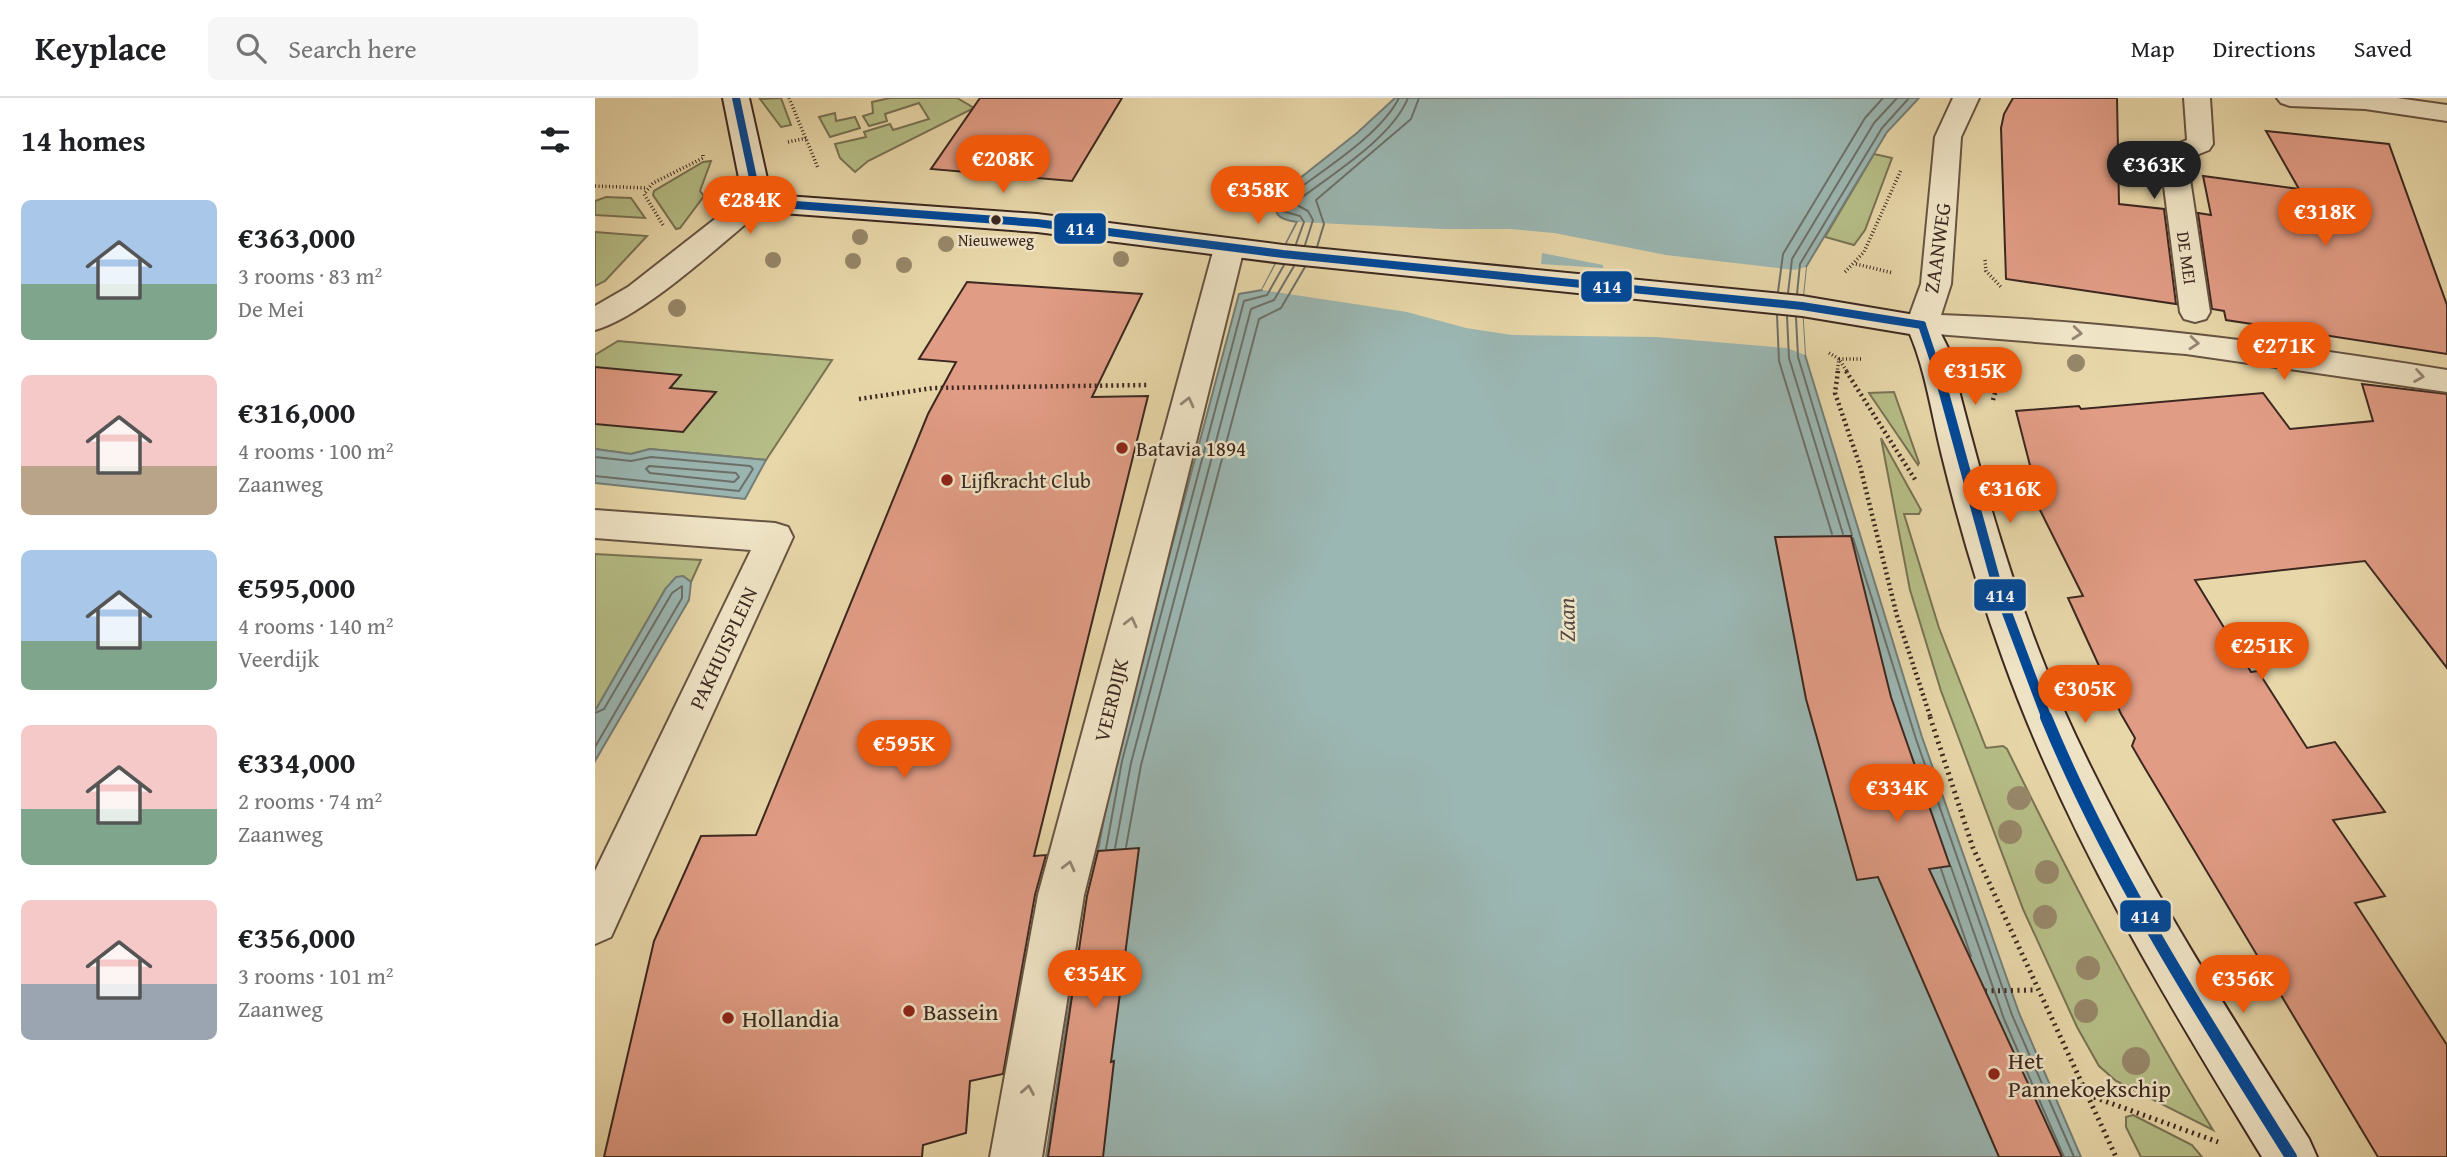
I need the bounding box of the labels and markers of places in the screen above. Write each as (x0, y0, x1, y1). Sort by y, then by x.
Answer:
pin: €208K (954, 136, 1052, 195)
pin: €363K (2105, 141, 2203, 201)
pin: €358K (1209, 166, 1307, 226)
pin: €284K (701, 176, 799, 236)
pin: €318K (2276, 188, 2374, 248)
marker: Nieuweweg (989, 213, 1003, 227)
place label: Nieuweweg (958, 228, 1034, 252)
pin: €271K (2235, 322, 2333, 382)
pin: €315K (1926, 348, 2024, 407)
place label: Batavia 1894 (1136, 433, 1246, 464)
marker: Batavia 1894 (1114, 440, 1130, 456)
place label: Lijfkracht Club (961, 465, 1091, 496)
pin: €316K (1961, 466, 2059, 525)
marker: Lijfkracht Club (939, 472, 955, 488)
pin: €251K (2213, 622, 2311, 682)
pin: €305K (2036, 666, 2134, 725)
pin: €595K (855, 720, 953, 780)
pin: €334K (1848, 764, 1946, 824)
pin: €354K (1046, 950, 1144, 1010)
pin: €356K (2194, 956, 2292, 1015)
place label: Bassein (923, 994, 999, 1029)
place label: Hollandia (742, 1001, 840, 1036)
marker: Bassein (901, 1003, 917, 1019)
marker: Hollandia (720, 1010, 736, 1026)
place label: Het Pannekoekschip (2008, 1043, 2171, 1106)
marker: Het Pannekoekschip (1986, 1066, 2002, 1082)

